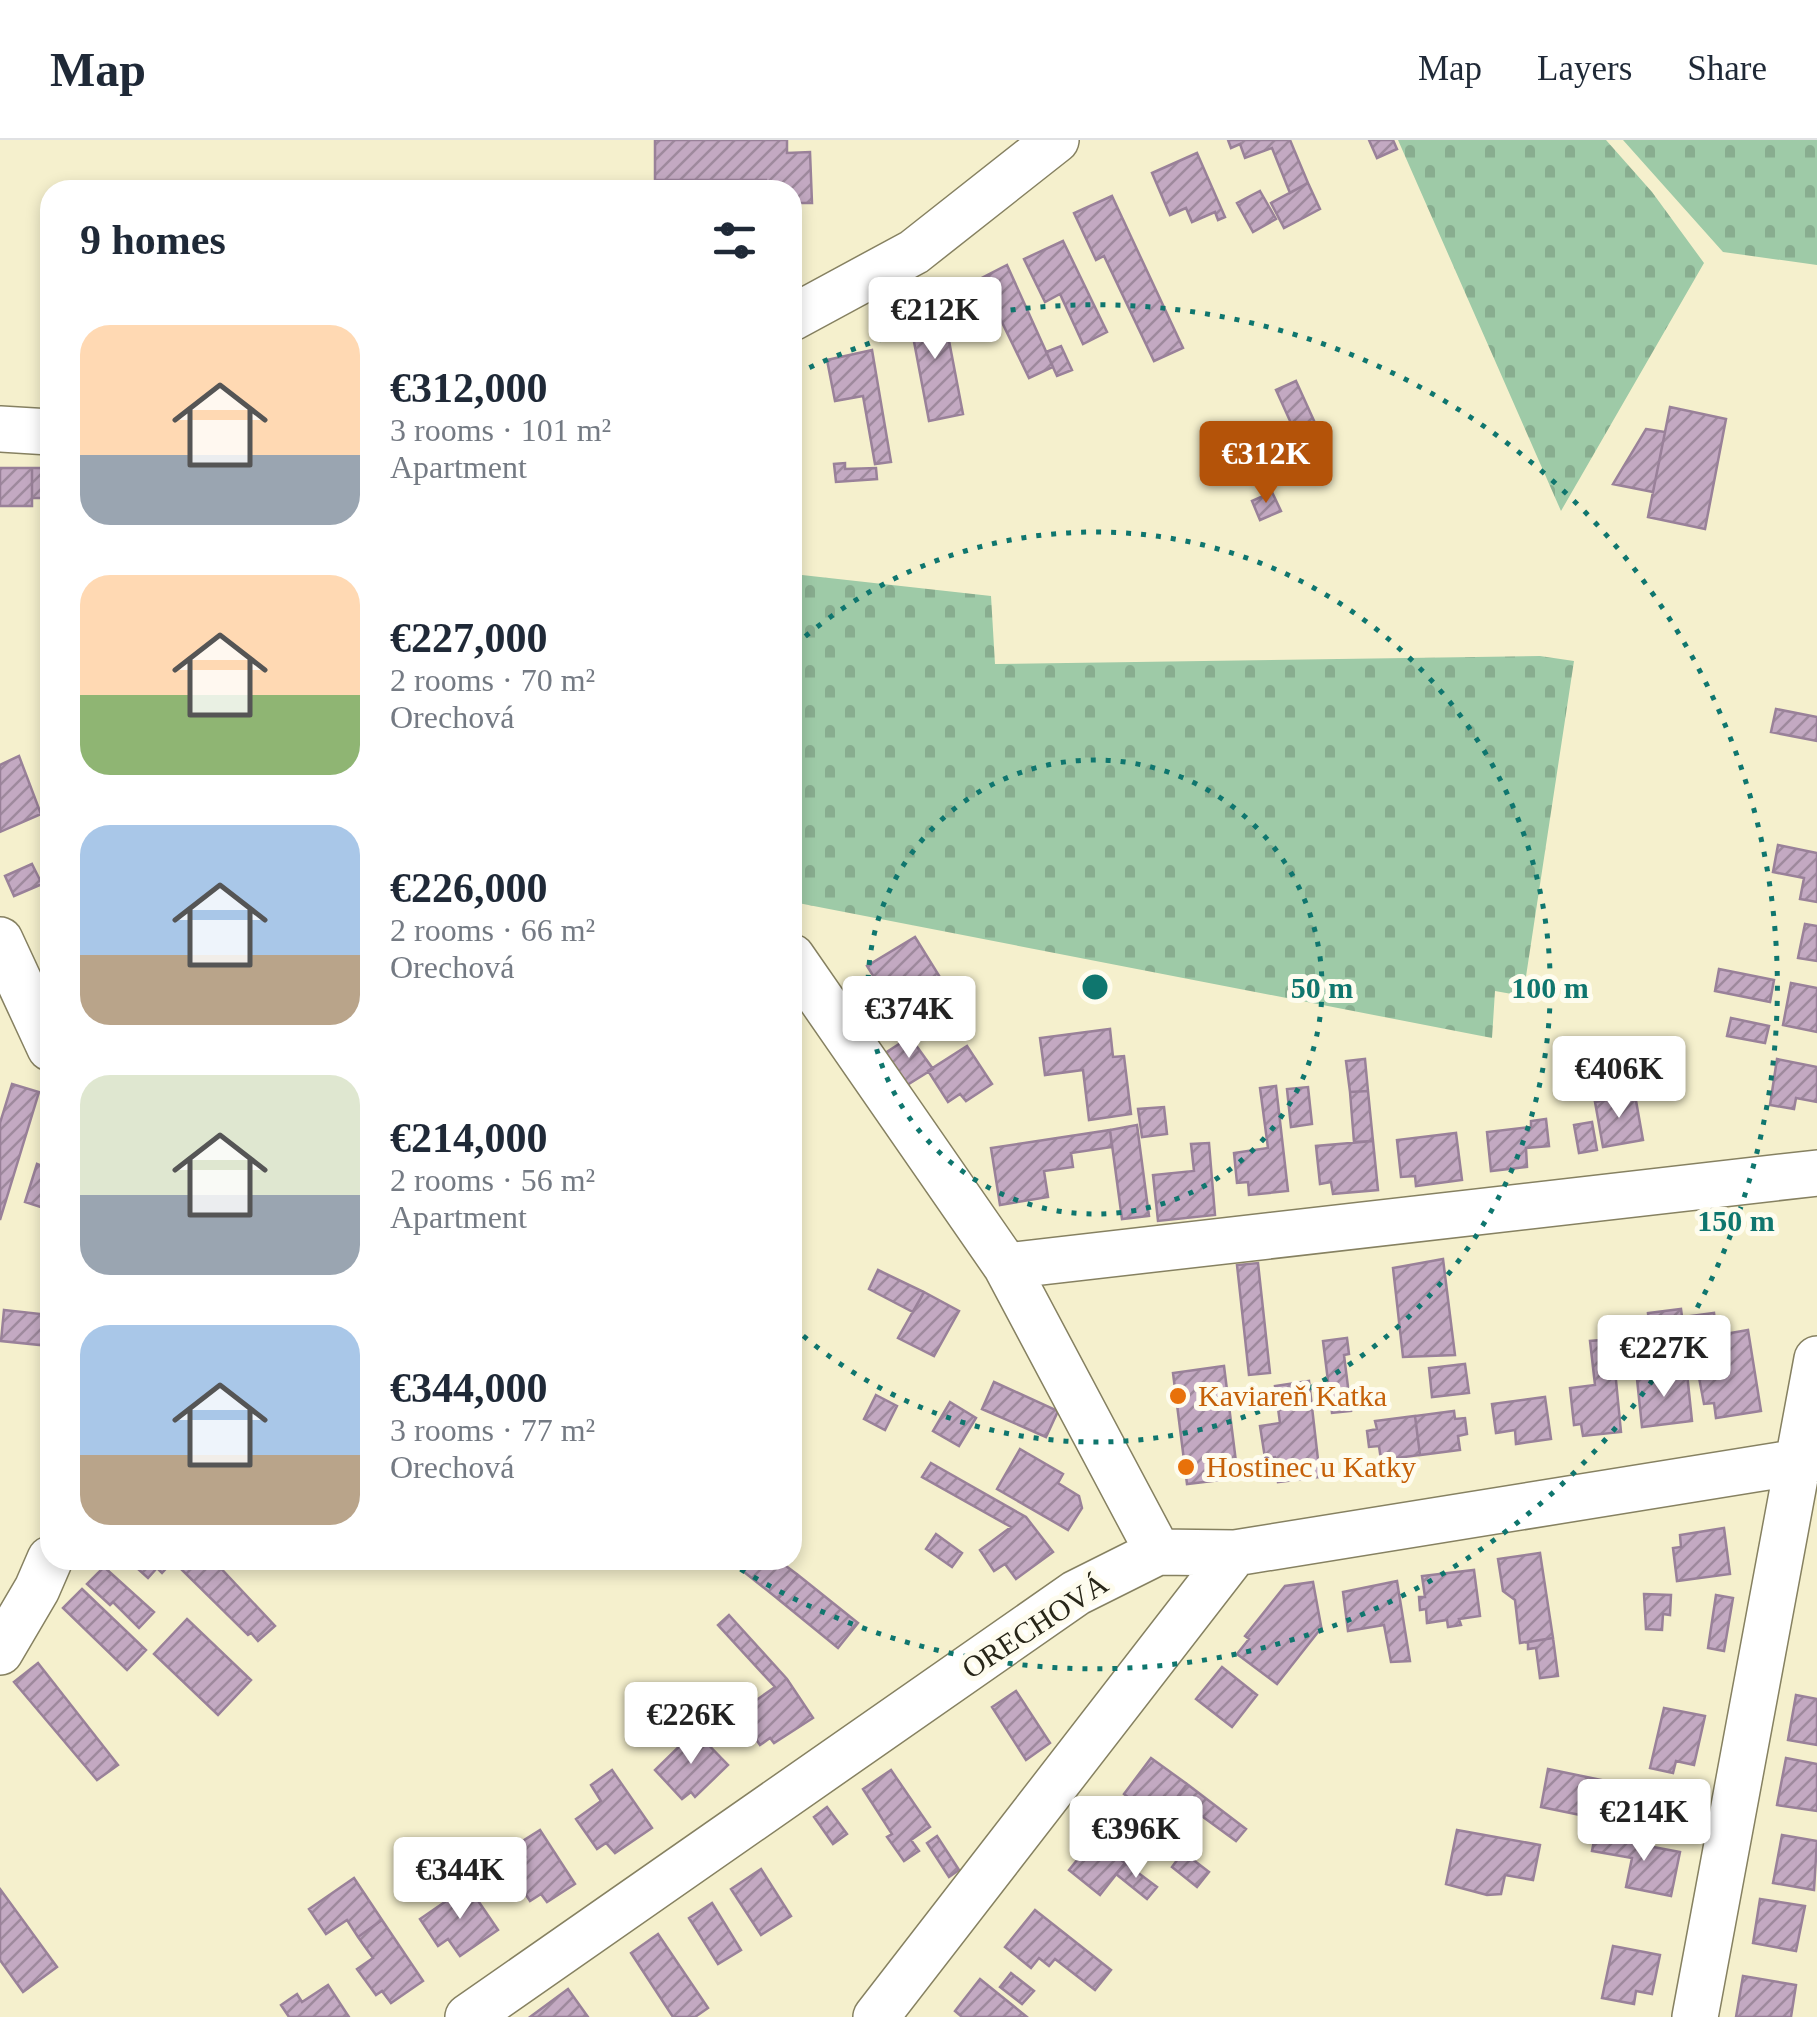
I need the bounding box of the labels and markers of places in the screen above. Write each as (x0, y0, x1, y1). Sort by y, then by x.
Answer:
pin: €212K (865, 277, 1005, 362)
pin: €312K (1196, 421, 1336, 506)
centre of rings (1077, 969, 1113, 1005)
pin: €374K (839, 976, 979, 1061)
pin: €406K (1549, 1036, 1689, 1121)
pin: €227K (1594, 1315, 1734, 1400)
place label: Kaviareň Katka (1198, 1379, 1387, 1412)
marker: Kaviareň Katka (1167, 1385, 1189, 1407)
place label: Hostinec u Katky (1206, 1450, 1416, 1483)
marker: Hostinec u Katky (1175, 1456, 1197, 1478)
pin: €226K (621, 1682, 761, 1767)
pin: €214K (1574, 1779, 1714, 1864)
pin: €396K (1066, 1796, 1206, 1881)
pin: €344K (390, 1837, 530, 1922)

